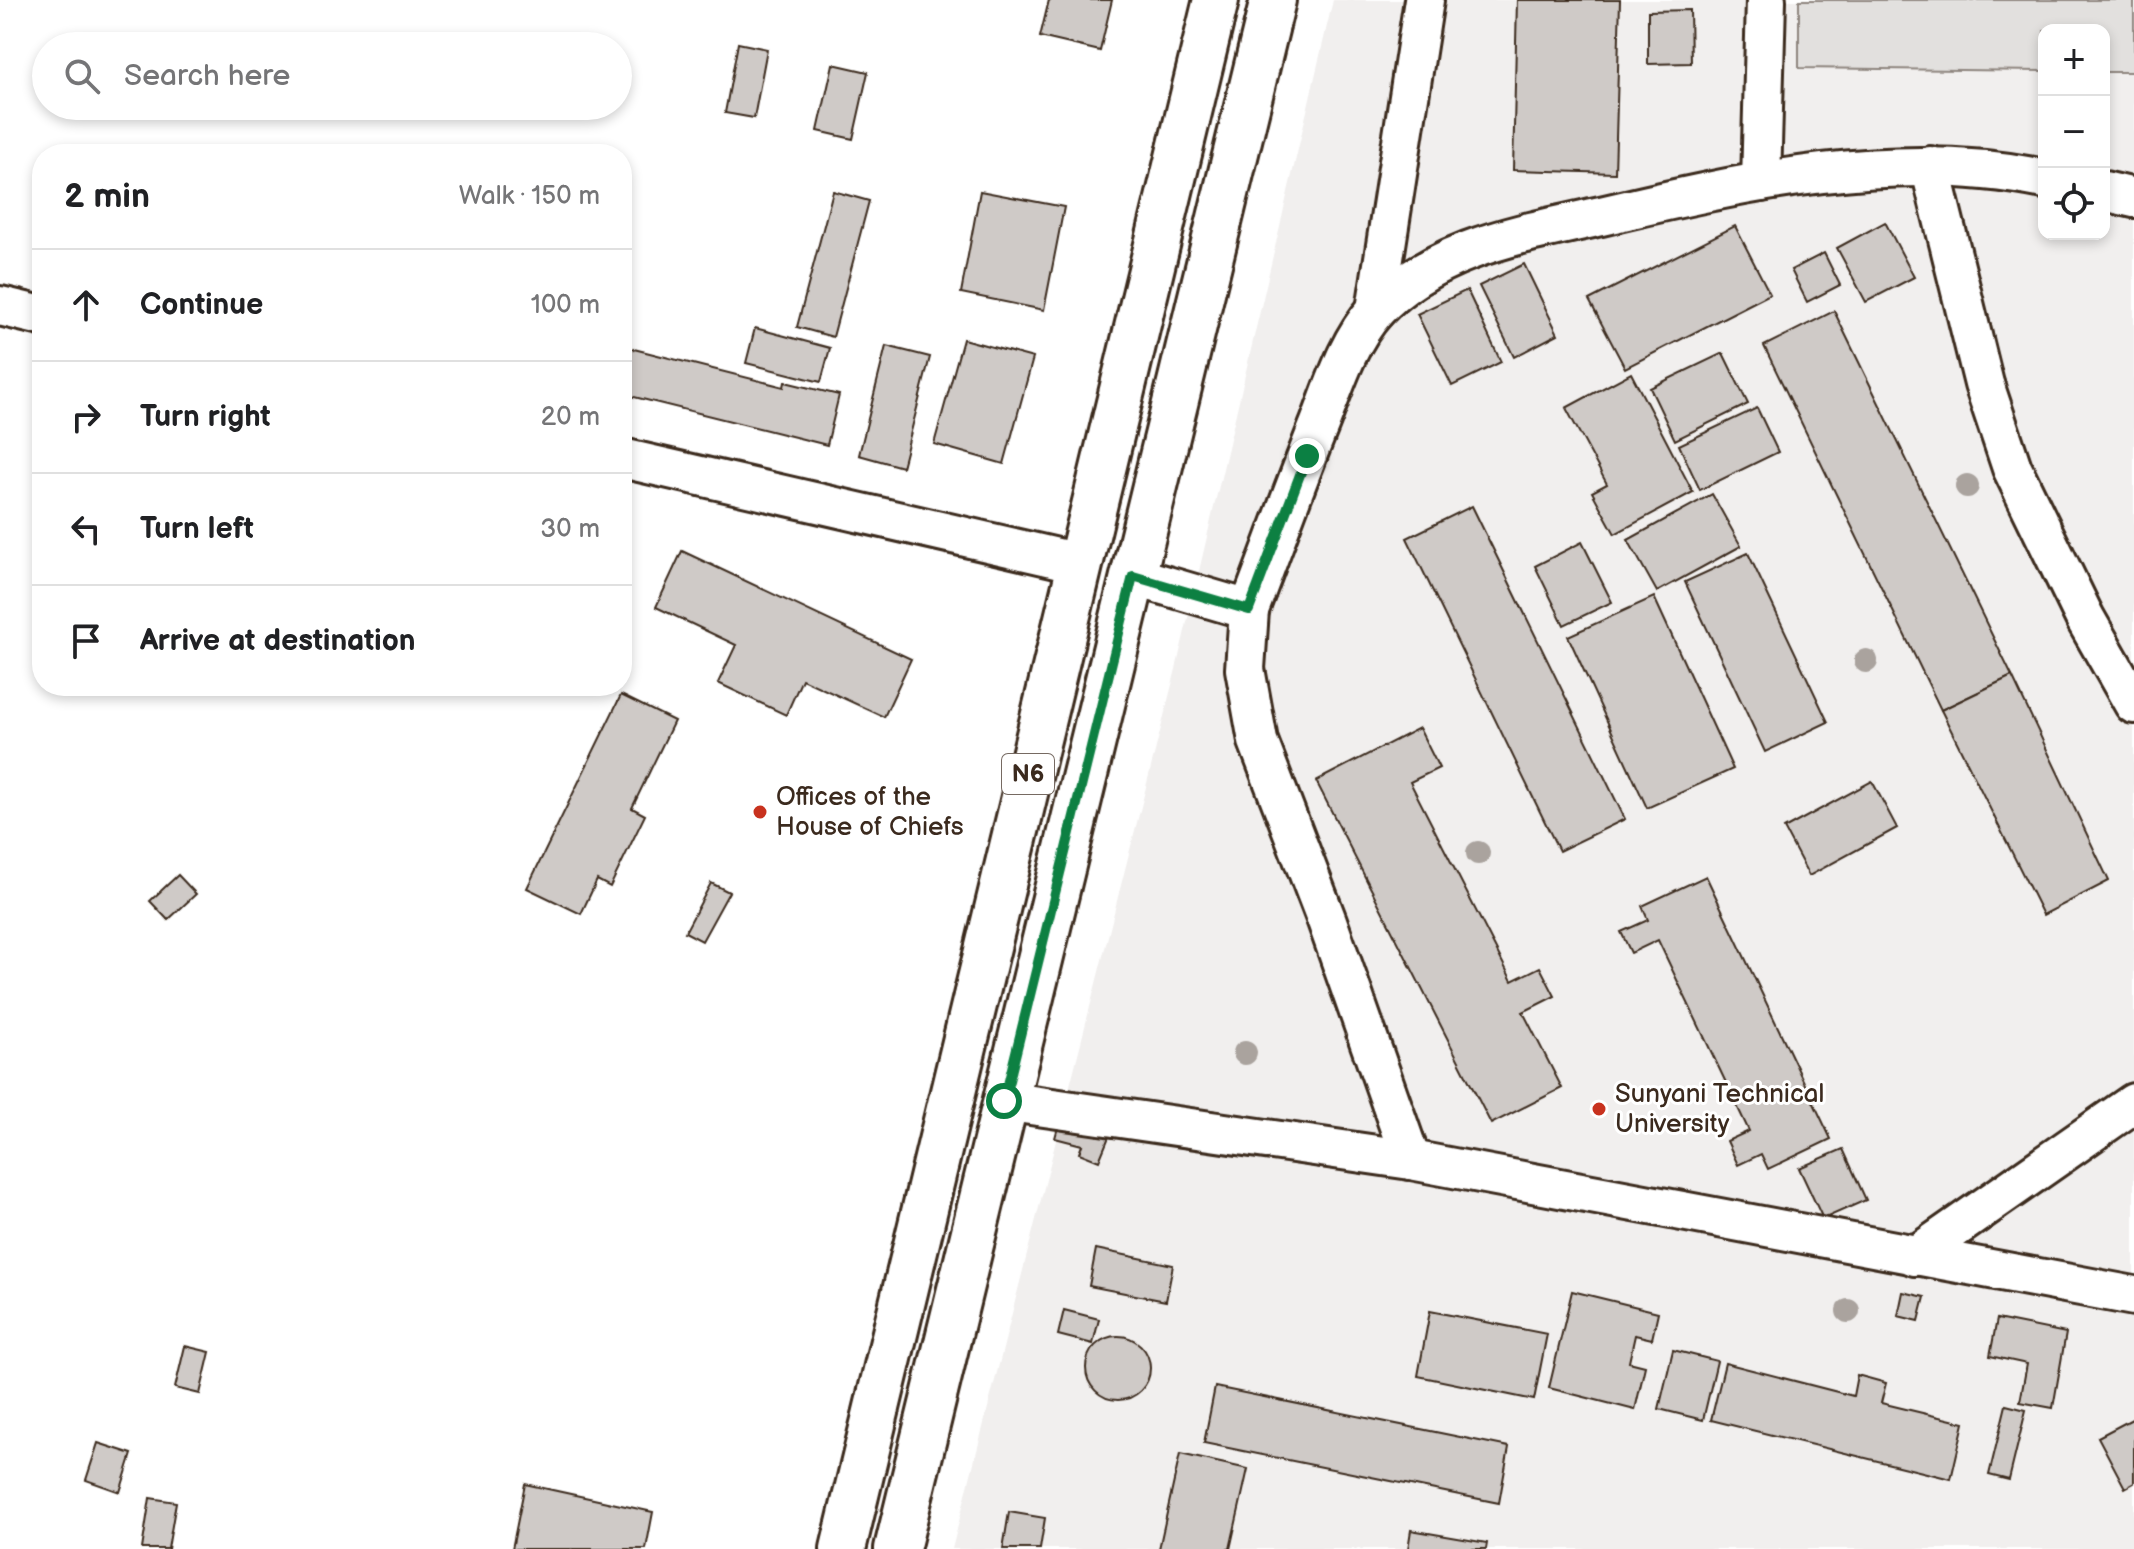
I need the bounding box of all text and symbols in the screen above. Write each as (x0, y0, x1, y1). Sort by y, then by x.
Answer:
map controls (2038, 24, 2110, 240)
button: + (2038, 24, 2110, 96)
search box (32, 32, 632, 120)
icon: search (60, 54, 104, 98)
text: Search here (124, 58, 290, 94)
button: − (2038, 96, 2110, 168)
button: locate (2038, 168, 2110, 240)
text: 2 min (64, 176, 150, 217)
text: Walk · 150 m (459, 181, 600, 212)
icon: ahead (64, 283, 108, 327)
text: Continue (140, 287, 263, 323)
text: 100 m (531, 290, 600, 321)
icon: right (64, 395, 108, 439)
text: Turn right (140, 399, 271, 435)
text: 20 m (541, 402, 600, 433)
route end (1289, 438, 1325, 474)
icon: left (64, 507, 108, 551)
text: Turn left (140, 511, 254, 547)
text: 30 m (540, 514, 600, 545)
icon: arrive (64, 619, 108, 663)
text: Arrive at destination (140, 623, 416, 659)
road number: N6 (1002, 754, 1054, 794)
place label: Offices of the House of Chiefs (776, 782, 964, 843)
marker: Offices of the House of Chiefs (751, 803, 769, 821)
place label: Sunyani Technical University (1615, 1079, 1824, 1140)
route start (986, 1083, 1022, 1119)
marker: Sunyani Technical University (1590, 1100, 1608, 1118)

